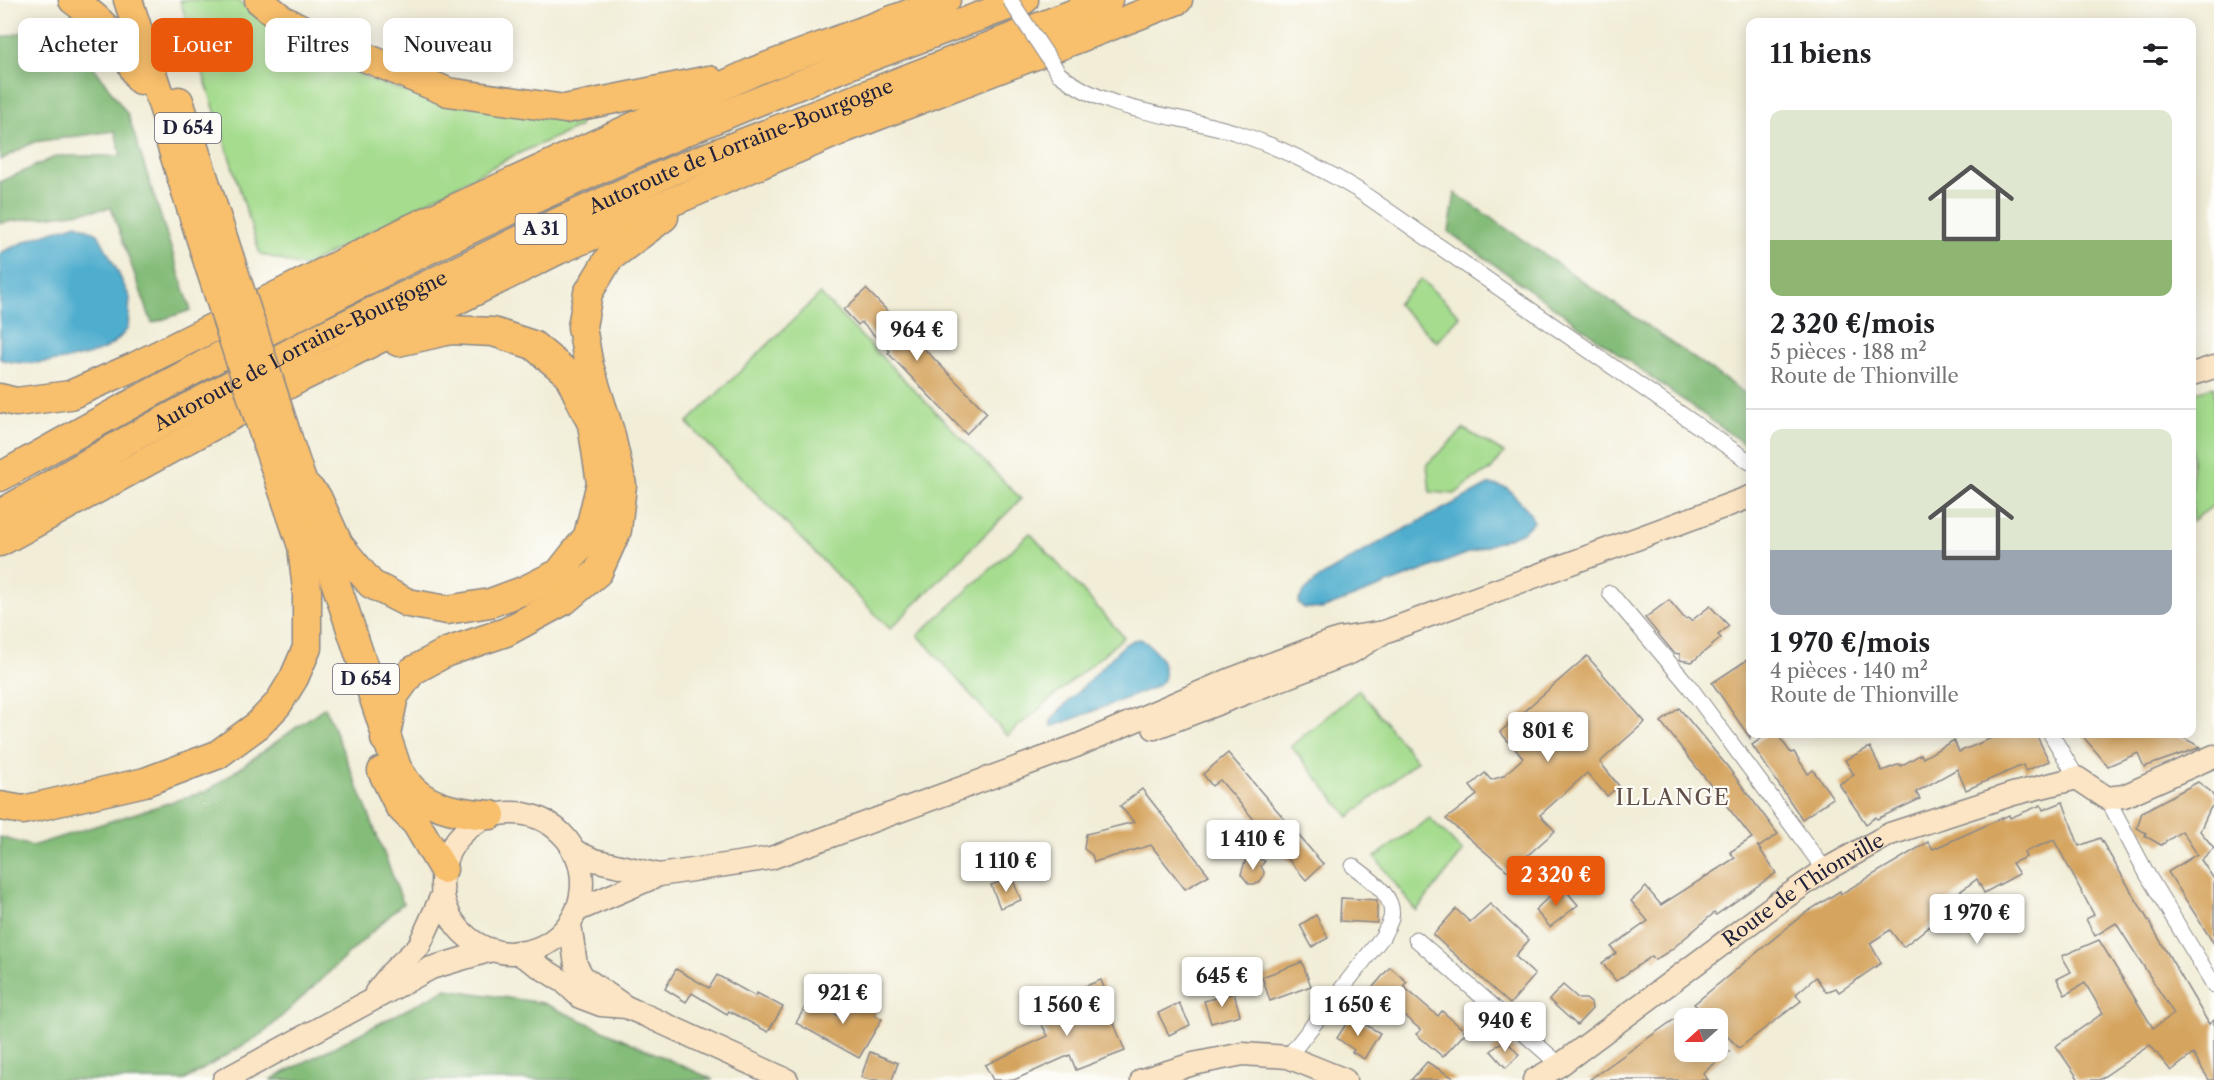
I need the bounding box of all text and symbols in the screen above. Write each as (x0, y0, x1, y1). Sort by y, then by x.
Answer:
chip: Acheter (18, 18, 139, 72)
chip: Louer (151, 18, 253, 72)
chip: Filtres (265, 18, 371, 72)
chip: Nouveau (383, 18, 513, 72)
text: 11 biens (1770, 38, 1872, 70)
icon: filters (2139, 38, 2172, 71)
street label: Autoroute de Lorraine-Bourgogne (584, 73, 896, 219)
road number: D 654 (155, 113, 221, 143)
icon: home (1917, 149, 2025, 257)
road number: A 31 (516, 214, 566, 244)
street label: Autoroute de Lorraine-Bourgogne (149, 265, 451, 437)
text: 2 320 €/mois (1770, 308, 1935, 340)
pin: 964 € (875, 311, 959, 362)
text: 964 € (890, 318, 944, 342)
text: 5 pièces · 188 m² (1770, 340, 1927, 364)
text: Route de Thionville (1770, 364, 1959, 388)
icon: home (1917, 468, 2025, 576)
text: 1 970 €/mois (1770, 627, 1930, 659)
text: 4 pièces · 140 m² (1770, 659, 1928, 683)
road number: D 654 (333, 664, 399, 694)
text: Route de Thionville (1770, 683, 1959, 707)
pin: 801 € (1506, 712, 1590, 763)
text: 801 € (1522, 719, 1574, 743)
district label: ILLANGE (1616, 784, 1730, 811)
pin: 1 410 € (1198, 820, 1308, 871)
text: 1 410 € (1220, 827, 1286, 851)
street label: Route de Thionville (1718, 828, 1888, 952)
pin: 1 110 € (951, 842, 1061, 893)
text: 1 110 € (975, 849, 1037, 873)
pin: 2 320 € (1501, 856, 1611, 907)
text: 2 320 € (1521, 863, 1591, 887)
pin: 1 970 € (1922, 894, 2032, 945)
text: 1 970 € (1944, 901, 2010, 925)
pin: 645 € (1180, 957, 1264, 1008)
text: 645 € (1196, 964, 1248, 988)
pin: 921 € (801, 974, 885, 1025)
text: 921 € (818, 981, 868, 1005)
pin: 1 560 € (1012, 986, 1122, 1037)
pin: 1 650 € (1303, 986, 1413, 1037)
text: 1 560 € (1033, 993, 1101, 1017)
text: 1 650 € (1324, 993, 1392, 1017)
pin: 940 € (1463, 1002, 1547, 1053)
north arrow (1674, 1008, 1728, 1062)
map controls (1674, 1008, 1728, 1062)
text: 940 € (1478, 1009, 1532, 1033)

